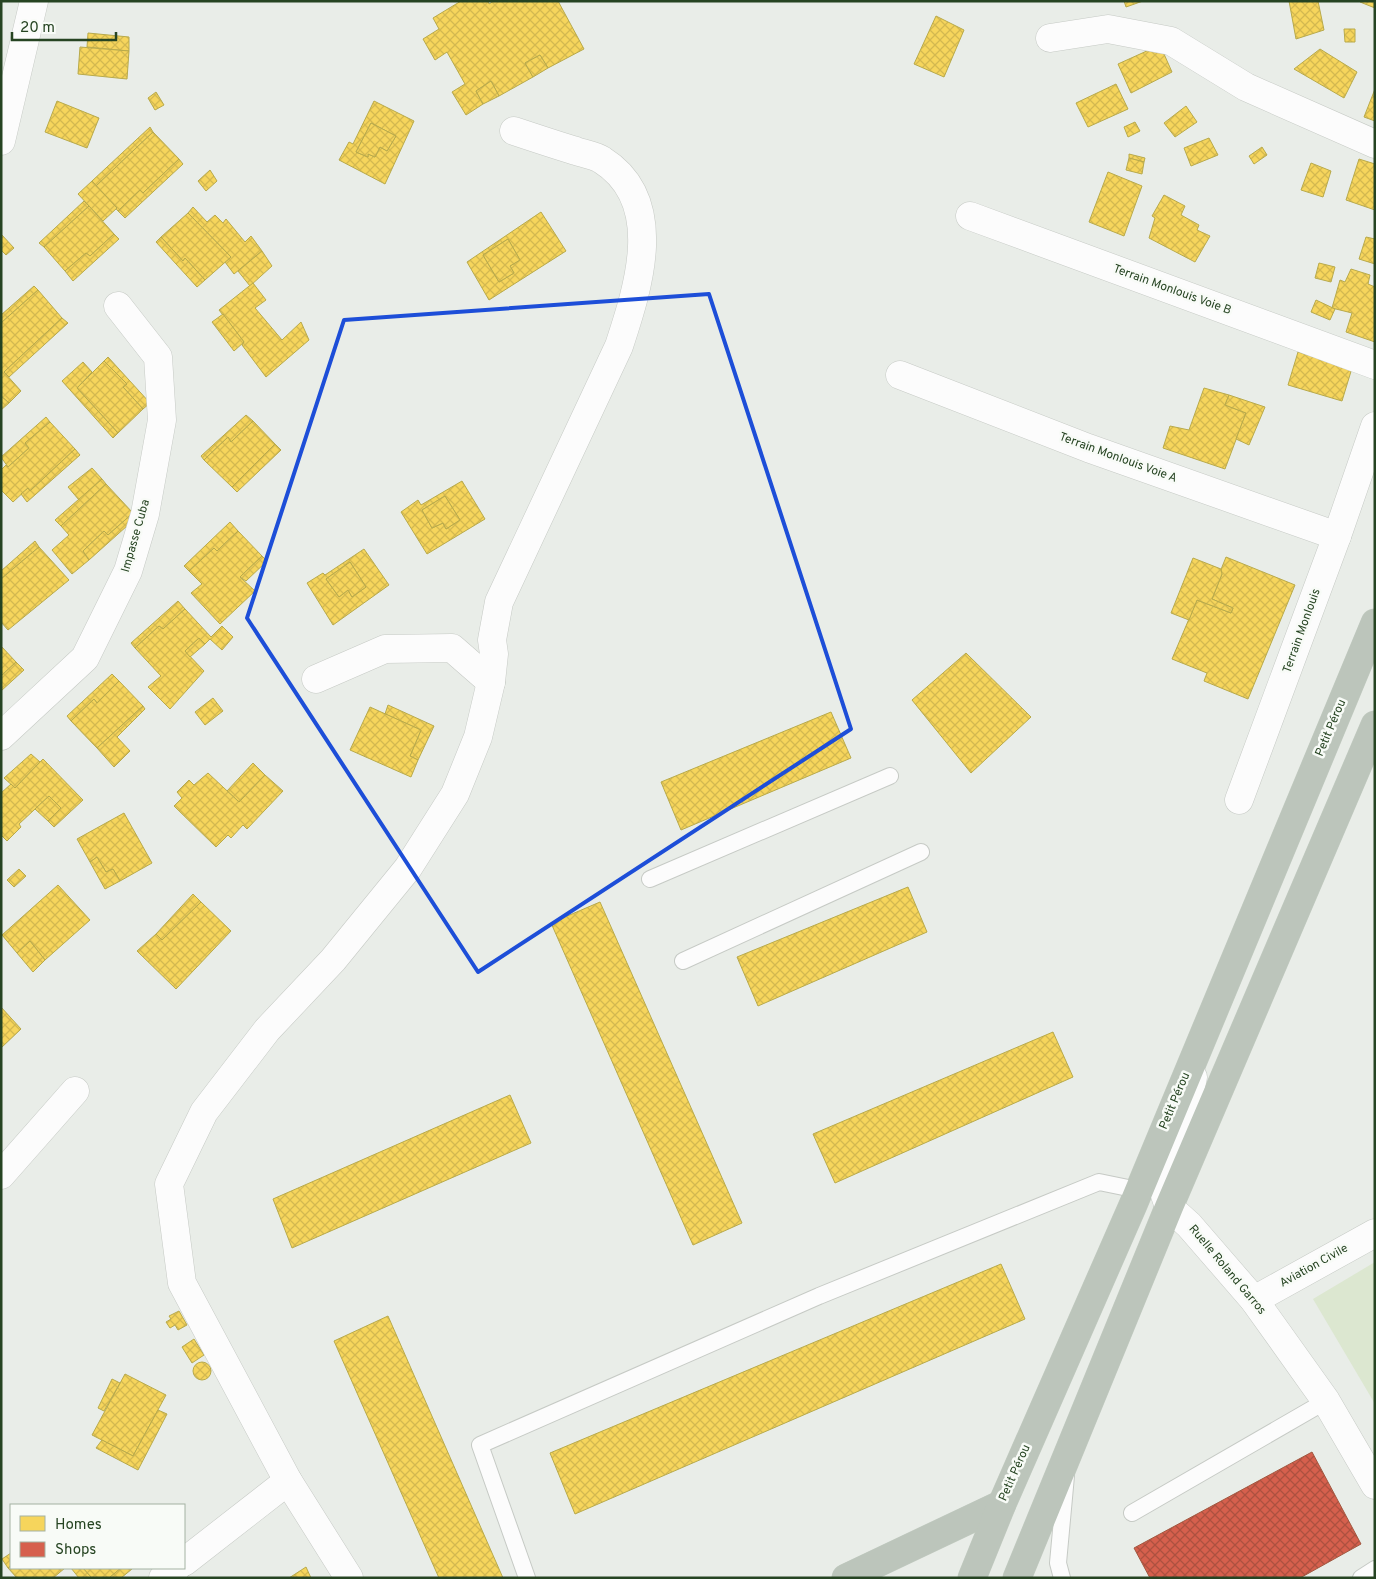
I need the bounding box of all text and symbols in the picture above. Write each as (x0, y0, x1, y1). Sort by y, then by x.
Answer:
scale bar (12, 10, 116, 42)
text: 20 m (20, 19, 55, 38)
street label: Terrain Monlouis Voie B (1111, 261, 1233, 319)
street label: Terrain Monlouis Voie A (1057, 429, 1179, 487)
street label: Impasse Cuba (118, 498, 154, 574)
street label: Terrain Monlouis (1279, 587, 1325, 675)
street label: Petit Pérou (1312, 697, 1350, 759)
street label: Petit Pérou (1156, 1070, 1194, 1132)
street label: Ruelle Roland Garros (1185, 1222, 1269, 1318)
street label: Aviation Civile (1277, 1241, 1351, 1291)
street label: Petit Pérou (995, 1442, 1035, 1504)
legend (10, 1504, 185, 1569)
text: Homes (55, 1516, 102, 1535)
text: Shops (55, 1541, 96, 1560)

